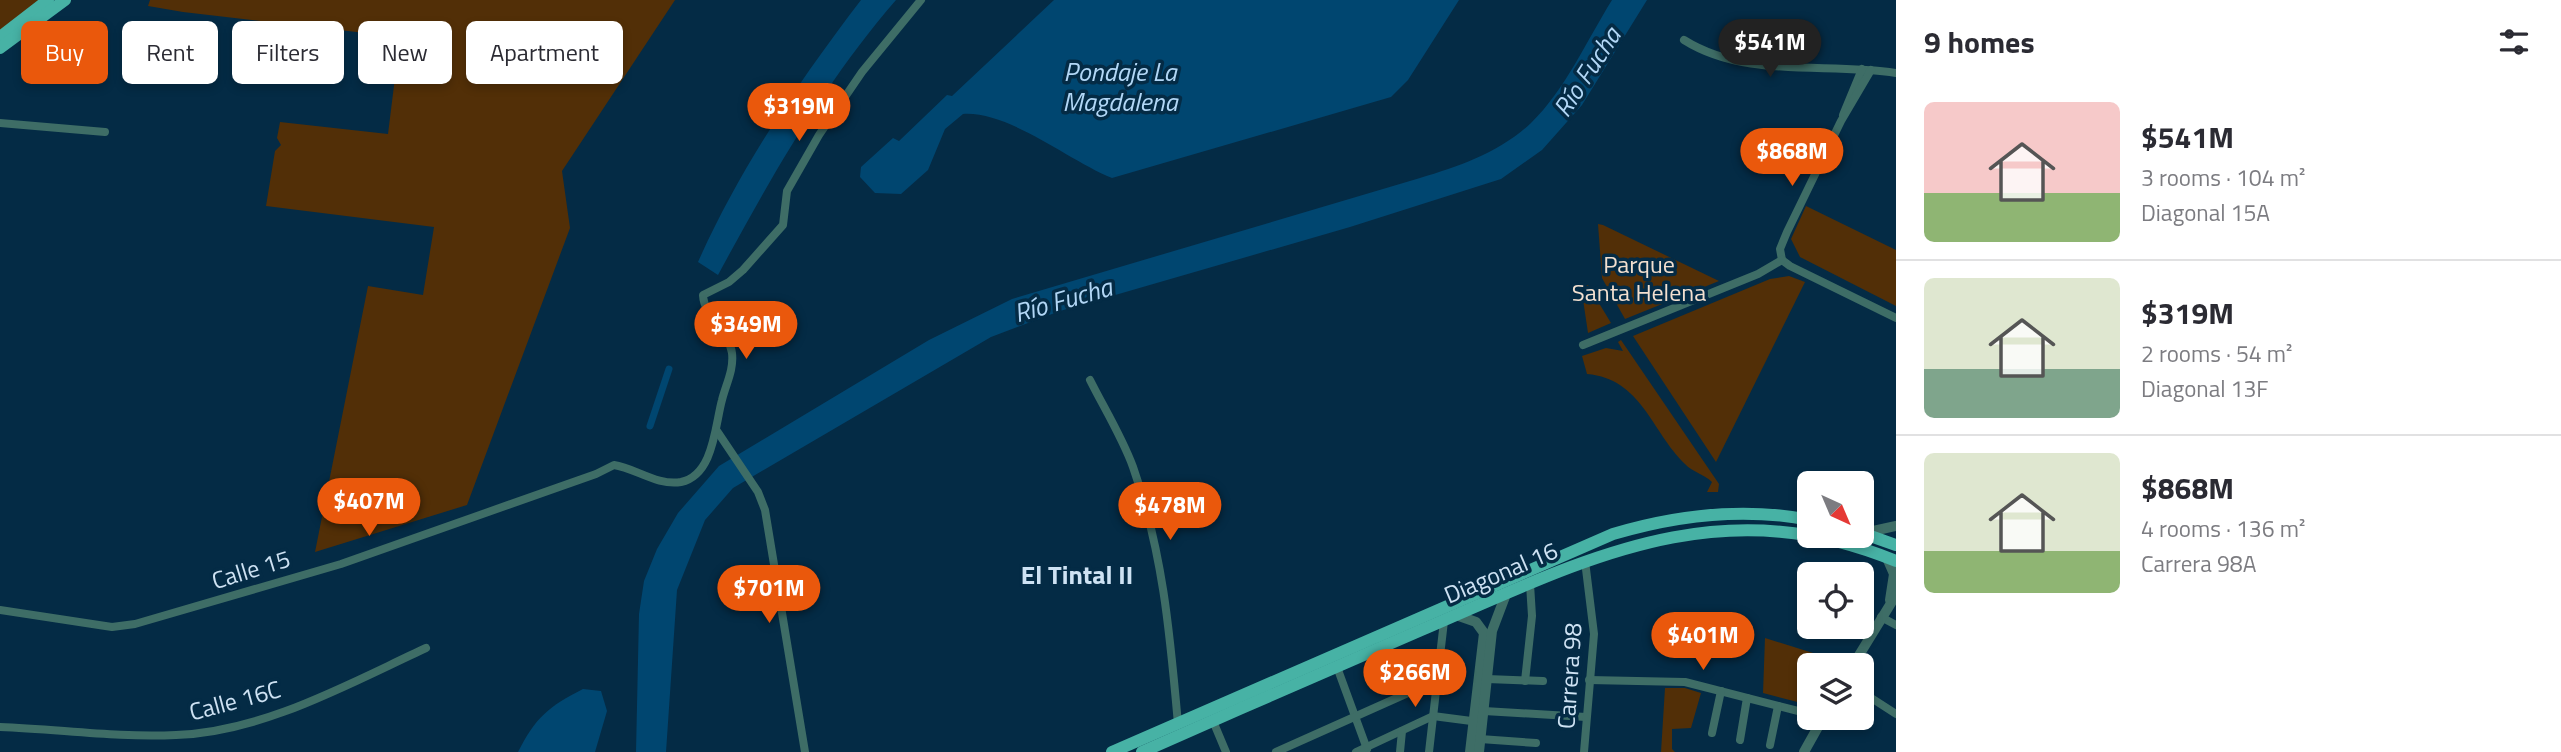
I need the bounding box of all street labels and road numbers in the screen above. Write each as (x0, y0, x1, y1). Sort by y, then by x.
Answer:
street label: Diagonal 16 (1438, 532, 1563, 612)
street label: Calle 15 (207, 540, 294, 598)
street label: Carrera 98 (1547, 622, 1591, 730)
street label: Calle 16C (185, 671, 285, 730)

